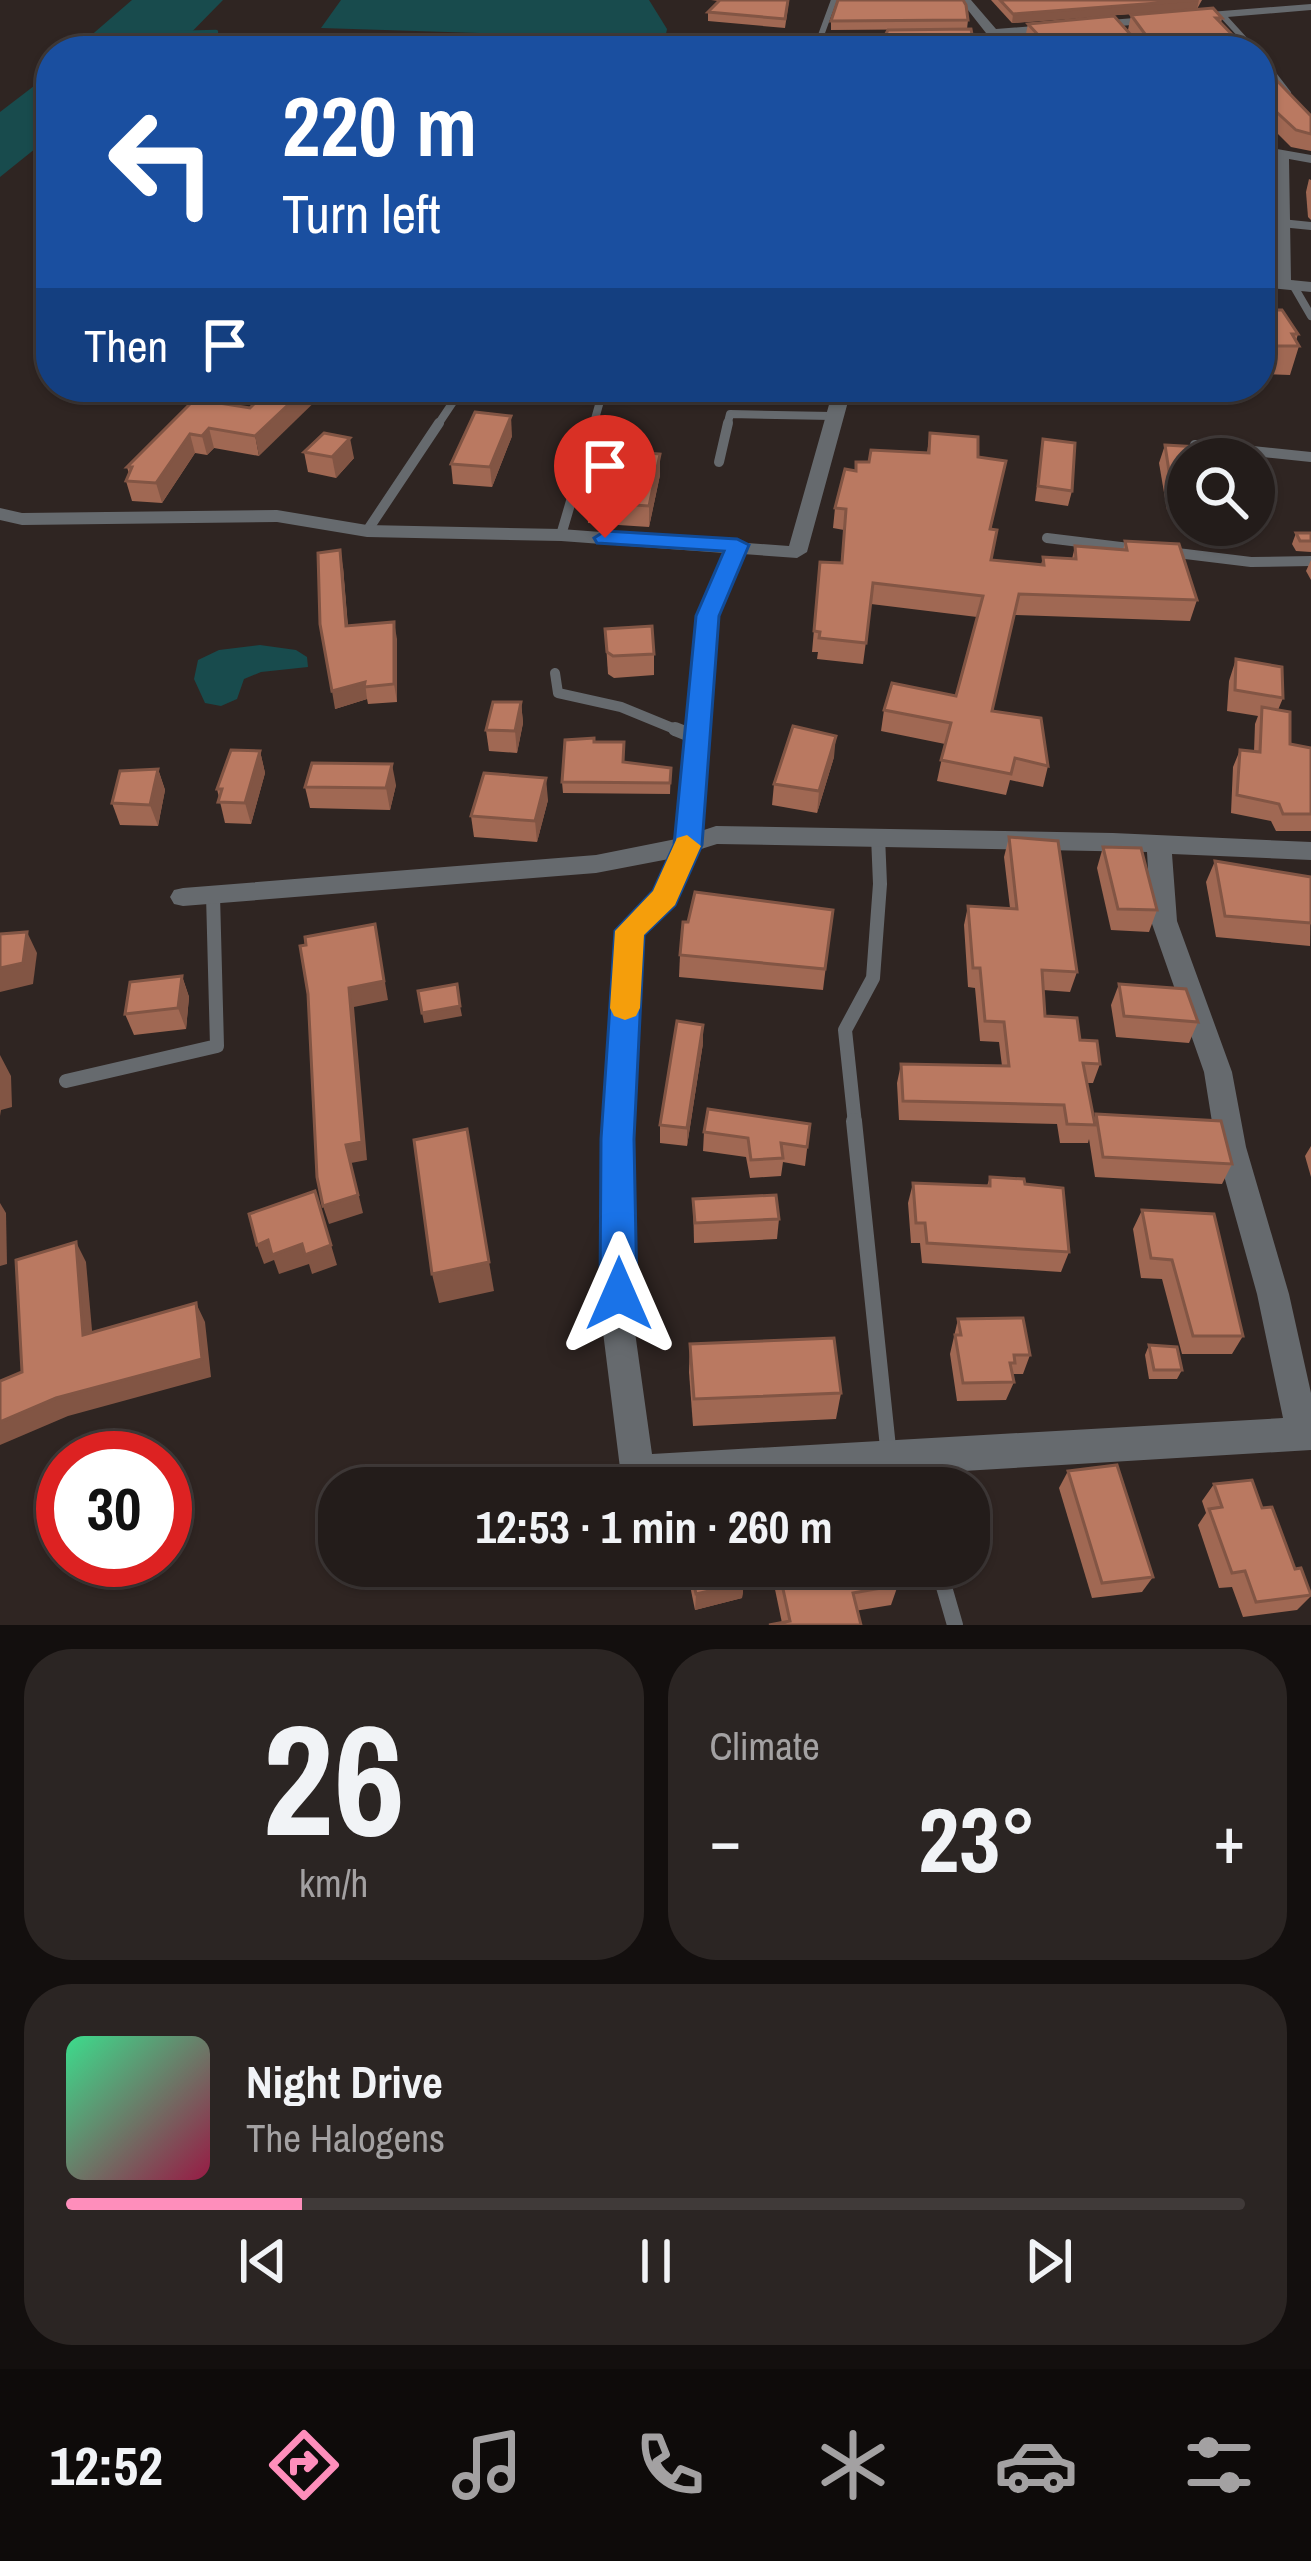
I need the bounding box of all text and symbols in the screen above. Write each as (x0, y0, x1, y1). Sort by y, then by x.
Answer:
text: 220 m (282, 69, 477, 182)
icon: left (84, 84, 240, 240)
text: Turn left (282, 177, 441, 250)
icon: arrive (192, 312, 258, 378)
text: Then (84, 315, 168, 376)
pin (554, 415, 656, 538)
icon: arrive (572, 433, 638, 499)
map controls (1167, 438, 1275, 546)
button: search (1167, 438, 1275, 546)
position arrow (556, 1231, 682, 1357)
speed limit sign: 30 (36, 1431, 192, 1587)
text: 12:53 · 1 min · 260 m (476, 1496, 832, 1557)
text: 26 (263, 1674, 405, 1884)
text: Climate (710, 1720, 820, 1772)
text: 23° (918, 1779, 1036, 1900)
text: − (710, 1795, 741, 1884)
text: + (1213, 1795, 1245, 1884)
text: km/h (299, 1857, 368, 1909)
text: Night Drive (246, 2051, 443, 2112)
text: The Halogens (246, 2112, 445, 2164)
icon: previous (230, 2228, 296, 2294)
icon: pause (623, 2228, 689, 2294)
icon: next (1016, 2228, 1082, 2294)
icon: directions (262, 2423, 346, 2507)
icon: music (445, 2423, 529, 2507)
icon: phone (628, 2423, 712, 2507)
icon: climate (811, 2423, 895, 2507)
icon: car (994, 2423, 1078, 2507)
icon: filters (1177, 2423, 1261, 2507)
text: 12:52 (50, 2429, 163, 2502)

